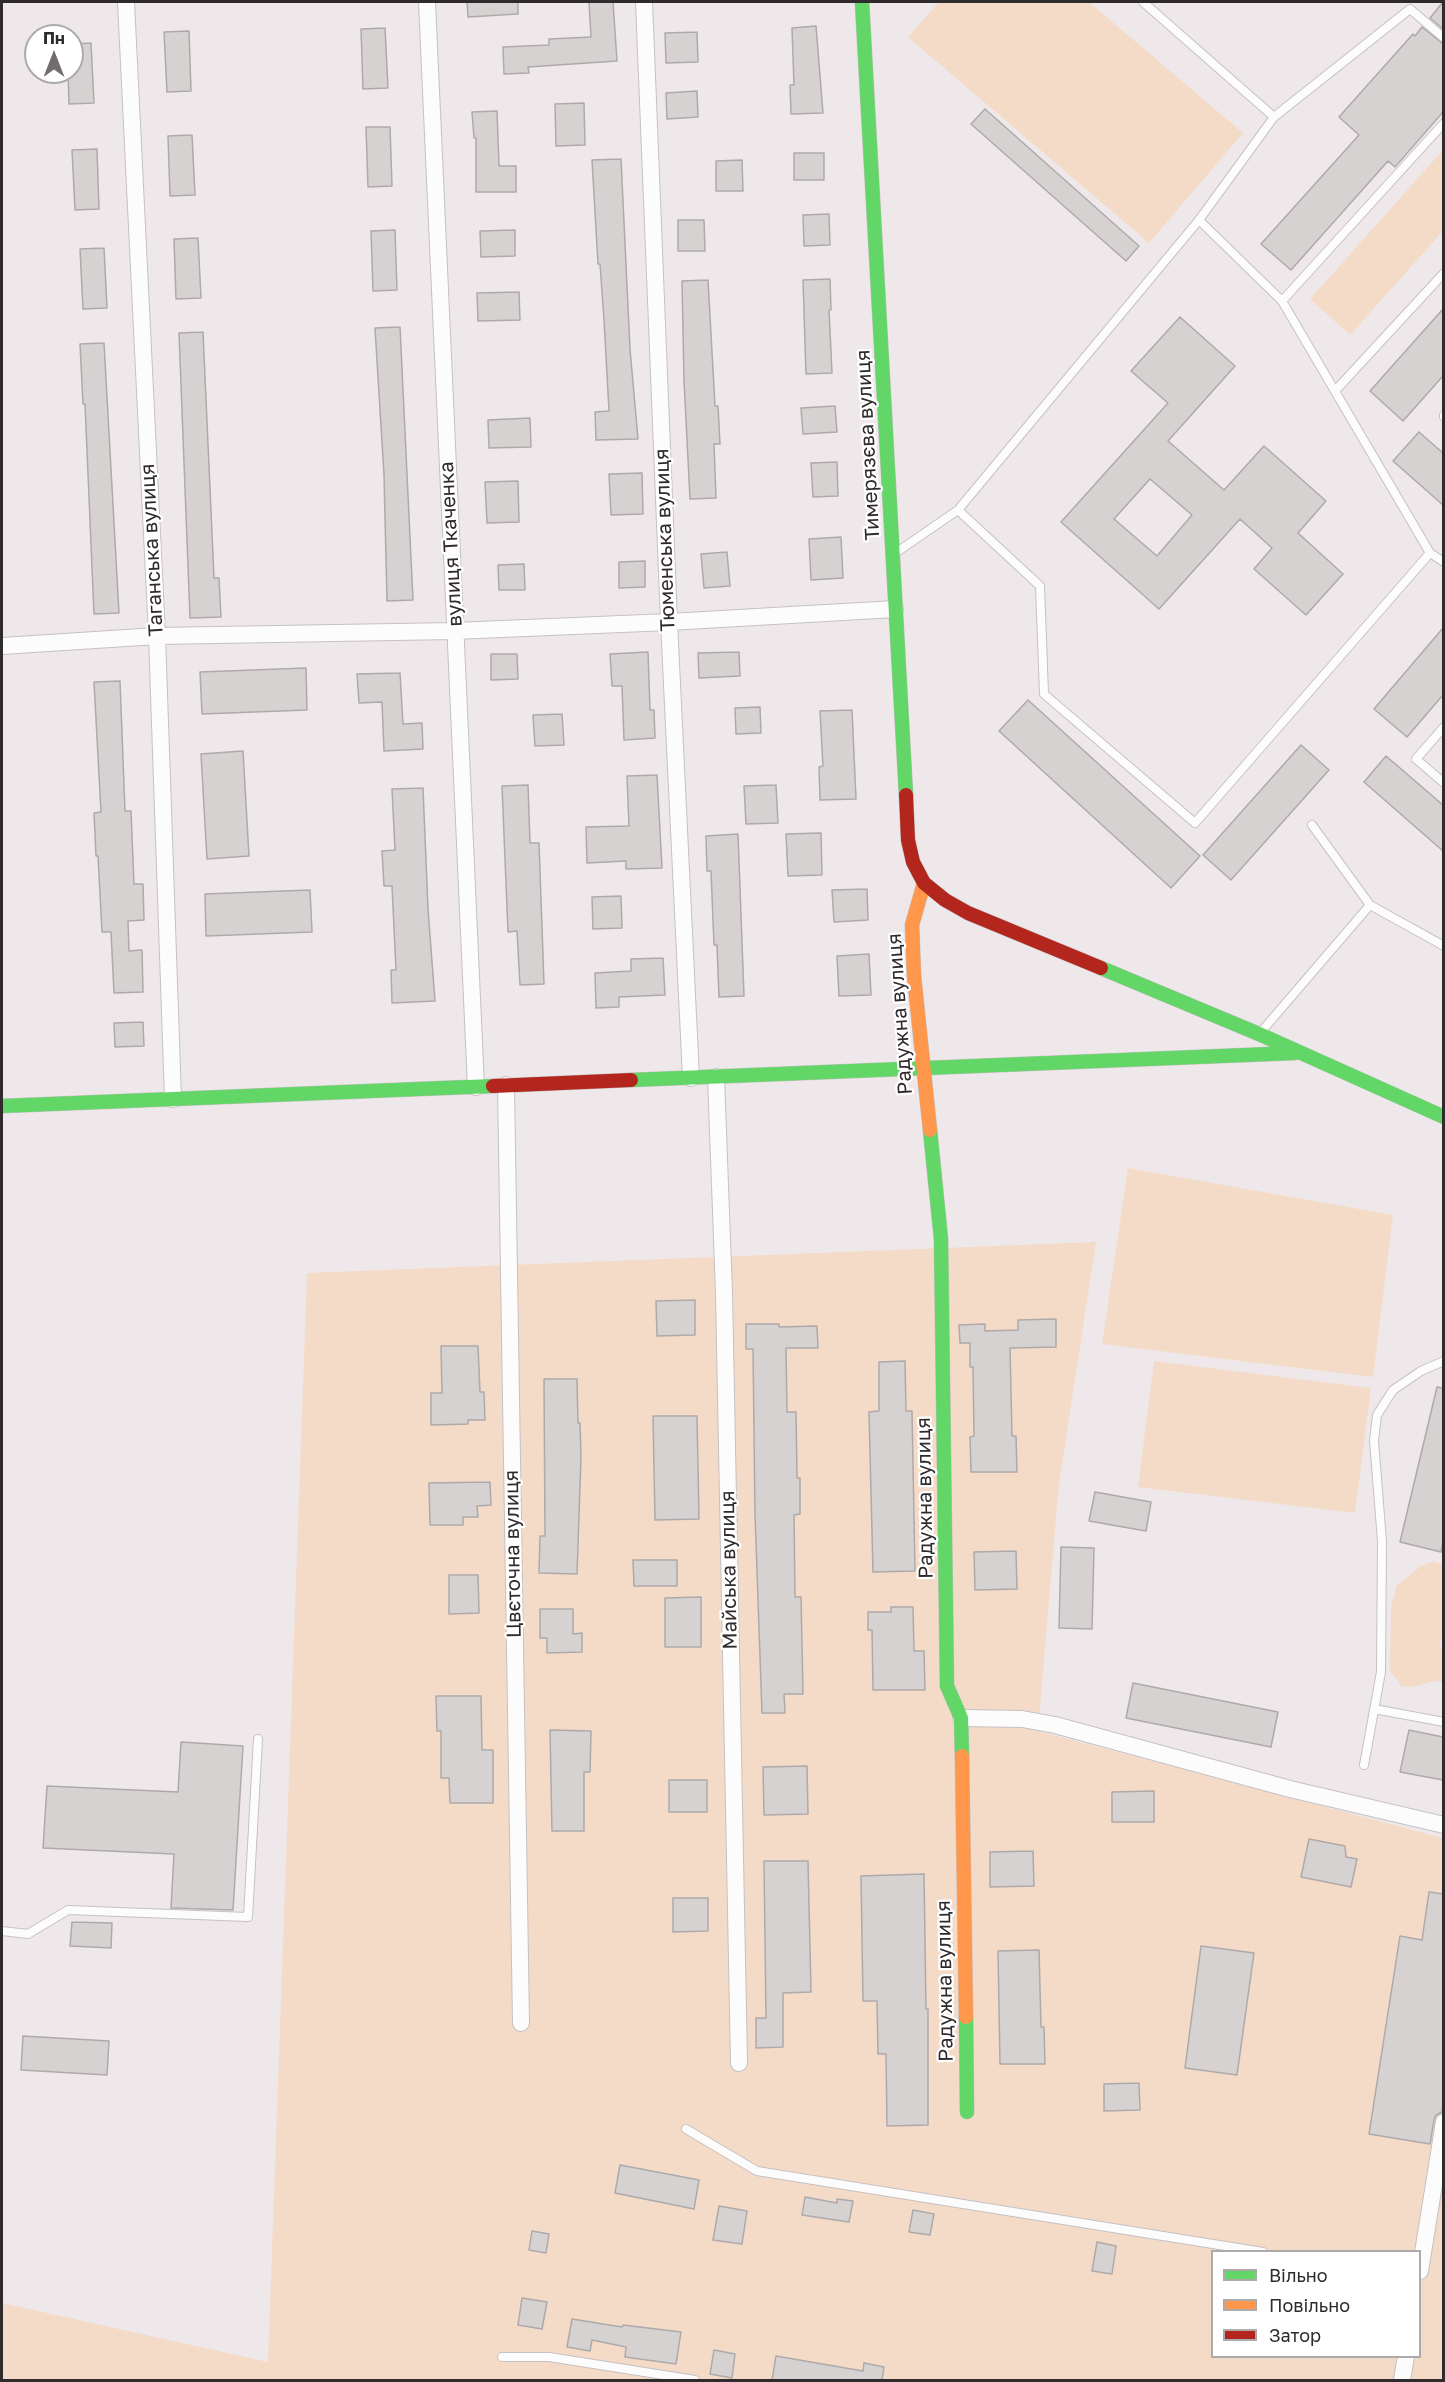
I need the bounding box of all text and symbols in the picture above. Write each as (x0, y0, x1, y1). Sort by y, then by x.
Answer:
north arrow (24, 24, 84, 84)
text: Пн (43, 28, 65, 48)
street label: Тимерязєва вулиця (851, 349, 885, 541)
street label: Тюменська вулиця (650, 448, 680, 632)
street label: вулиця Ткаченка (435, 461, 467, 627)
street label: Таганська вулиця (135, 463, 169, 637)
street label: Радужна вулиця (882, 932, 918, 1096)
street label: Радужна вулиця (912, 1417, 938, 1579)
street label: Цвєточна вулиця (500, 1470, 526, 1638)
street label: Майська вулиця (716, 1490, 742, 1650)
street label: Радужна вулиця (932, 1900, 958, 2062)
legend (1211, 2250, 1421, 2358)
text: Вільно (1269, 2264, 1328, 2286)
text: Повільно (1269, 2294, 1350, 2316)
text: Затор (1269, 2324, 1321, 2346)

